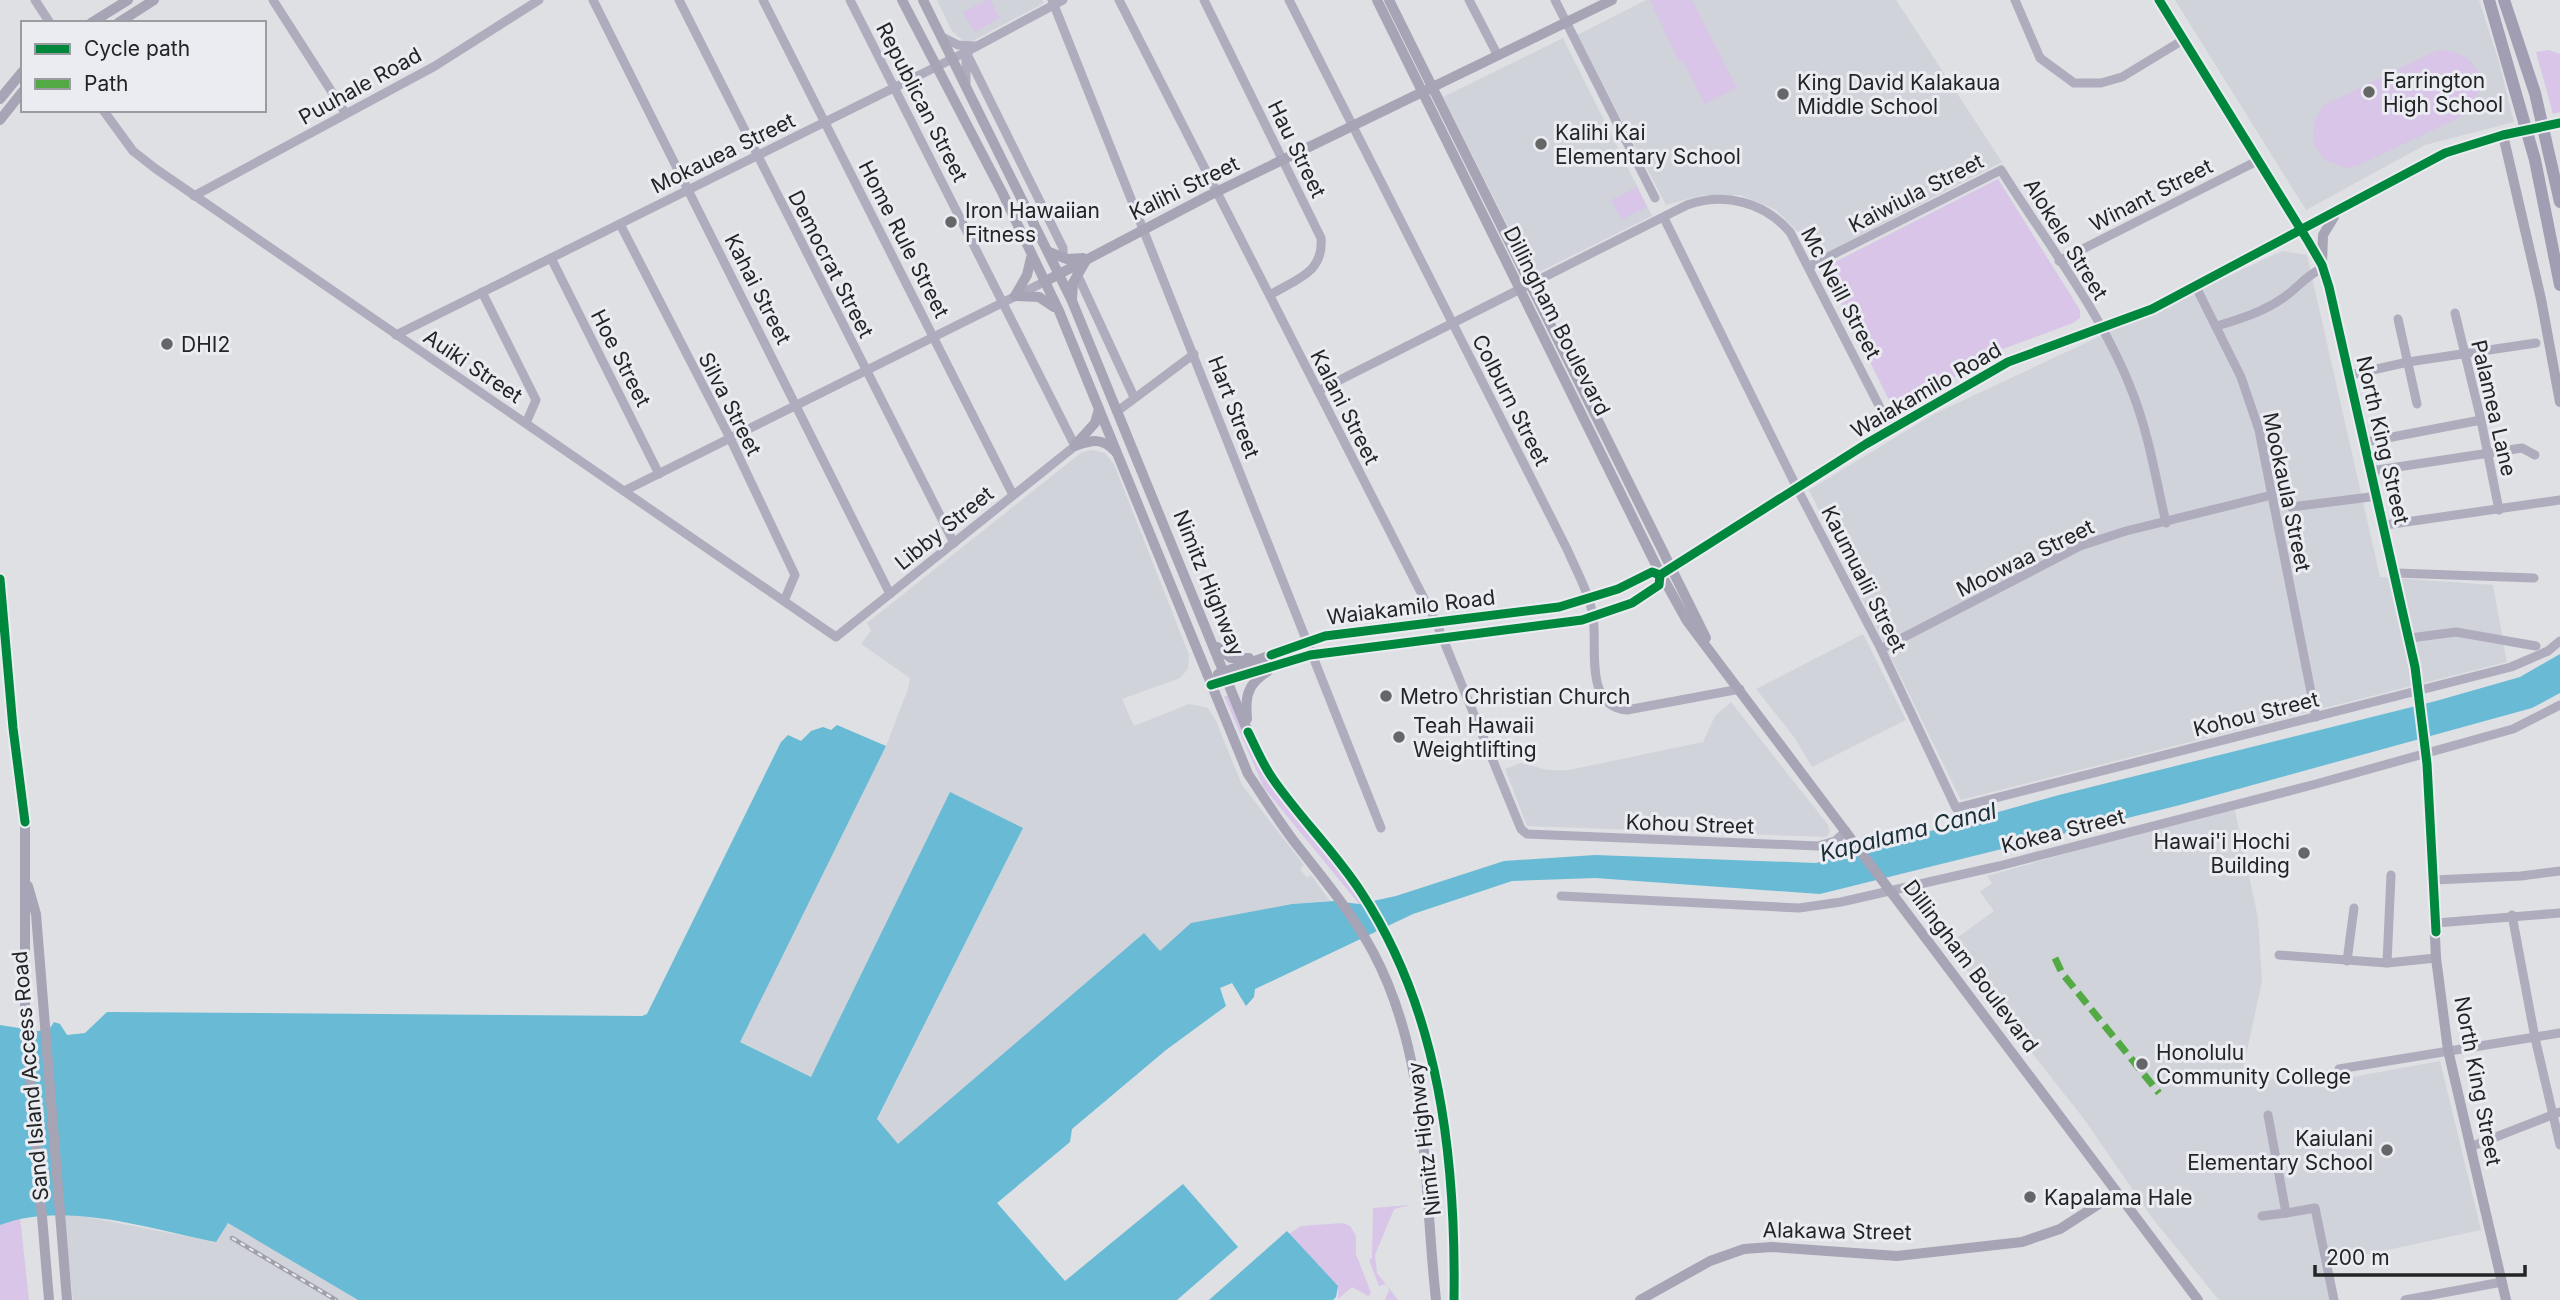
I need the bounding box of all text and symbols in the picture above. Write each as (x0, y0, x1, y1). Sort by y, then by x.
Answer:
street label: Republican Street (871, 18, 973, 186)
legend (21, 21, 266, 112)
text: Cycle path (84, 36, 190, 61)
street label: Puuhale Road (294, 42, 426, 130)
place label: Farrington High School (2383, 68, 2503, 117)
place label: King David Kalakaua Middle School (1797, 70, 2000, 119)
text: Path (84, 71, 129, 96)
marker: Farrington High School (2361, 84, 2377, 100)
marker: King David Kalakaua Middle School (1775, 86, 1791, 102)
street label: Hau Street (1263, 96, 1331, 202)
street label: Mokauea Street (647, 107, 799, 199)
place label: Kalihi Kai Elementary School (1555, 120, 1741, 169)
marker: Kalihi Kai Elementary School (1533, 136, 1549, 152)
street label: Kaiwiula Street (1845, 148, 1988, 238)
street label: Kalihi Street (1125, 151, 1243, 225)
street label: Winant Street (2085, 153, 2217, 237)
street label: Home Rule Street (854, 156, 955, 322)
street label: Alokele Street (2019, 174, 2113, 304)
street label: Democrat Street (783, 186, 879, 342)
place label: Iron Hawaiian Fitness (965, 198, 1100, 247)
marker: Iron Hawaiian Fitness (943, 214, 959, 230)
street label: Dillingham Boulevard (1498, 222, 1616, 420)
street label: Mc Neill Street (1796, 223, 1886, 363)
street label: Kahai Street (720, 230, 797, 348)
street label: Hoe Street (586, 305, 656, 411)
street label: Auiki Street (419, 324, 527, 408)
street label: Colburn Street (1467, 330, 1555, 470)
place label: DHI2 (181, 332, 230, 357)
marker: DHI2 (159, 336, 175, 352)
street label: Waiakamilo Road (1846, 337, 2006, 443)
street label: Palamea Lane (2466, 337, 2522, 479)
street label: Kalani Street (1305, 345, 1385, 469)
street label: Silva Street (693, 348, 767, 460)
street label: Hart Street (1203, 352, 1265, 462)
street label: North King Street (2351, 353, 2415, 527)
street label: Mookaula Street (2258, 410, 2316, 574)
street label: Libby Street (890, 481, 998, 575)
street label: Kaumualii Street (1816, 501, 1912, 657)
street label: Nimitz Highway (1168, 506, 1250, 660)
street label: Moowaa Street (1952, 514, 2098, 602)
street label: Waiakamilo Road (1325, 584, 1497, 630)
place label: Metro Christian Church (1400, 684, 1631, 709)
street label: Kohou Street (2191, 686, 2321, 742)
marker: Metro Christian Church (1378, 688, 1394, 704)
place label: Teah Hawaii Weightlifting (1413, 713, 1537, 762)
marker: Teah Hawaii Weightlifting (1391, 729, 1407, 745)
water label: Kapalama Canal (1817, 796, 2000, 868)
street label: Kokea Street (1999, 804, 2127, 858)
street label: Kohou Street (1625, 809, 1755, 839)
place label: Hawai'i Hochi Building (2154, 829, 2290, 878)
marker: Hawai'i Hochi Building (2296, 845, 2312, 861)
street label: Dillingham Boulevard (1898, 875, 2044, 1057)
street label: Sand Island Access Road (7, 950, 53, 1202)
street label: North King Street (2449, 994, 2507, 1168)
place label: Honolulu Community College (2156, 1040, 2351, 1089)
marker: Honolulu Community College (2134, 1056, 2150, 1072)
street label: Nimitz Highway (1402, 1060, 1446, 1218)
place label: Kaiulani Elementary School (2187, 1126, 2373, 1175)
marker: Kaiulani Elementary School (2379, 1142, 2395, 1158)
place label: Kapalama Hale (2044, 1185, 2192, 1210)
marker: Kapalama Hale (2022, 1189, 2038, 1205)
street label: Alakawa Street (1762, 1217, 1912, 1245)
scale bar (2315, 1234, 2525, 1278)
text: 200 m (2326, 1245, 2390, 1270)

